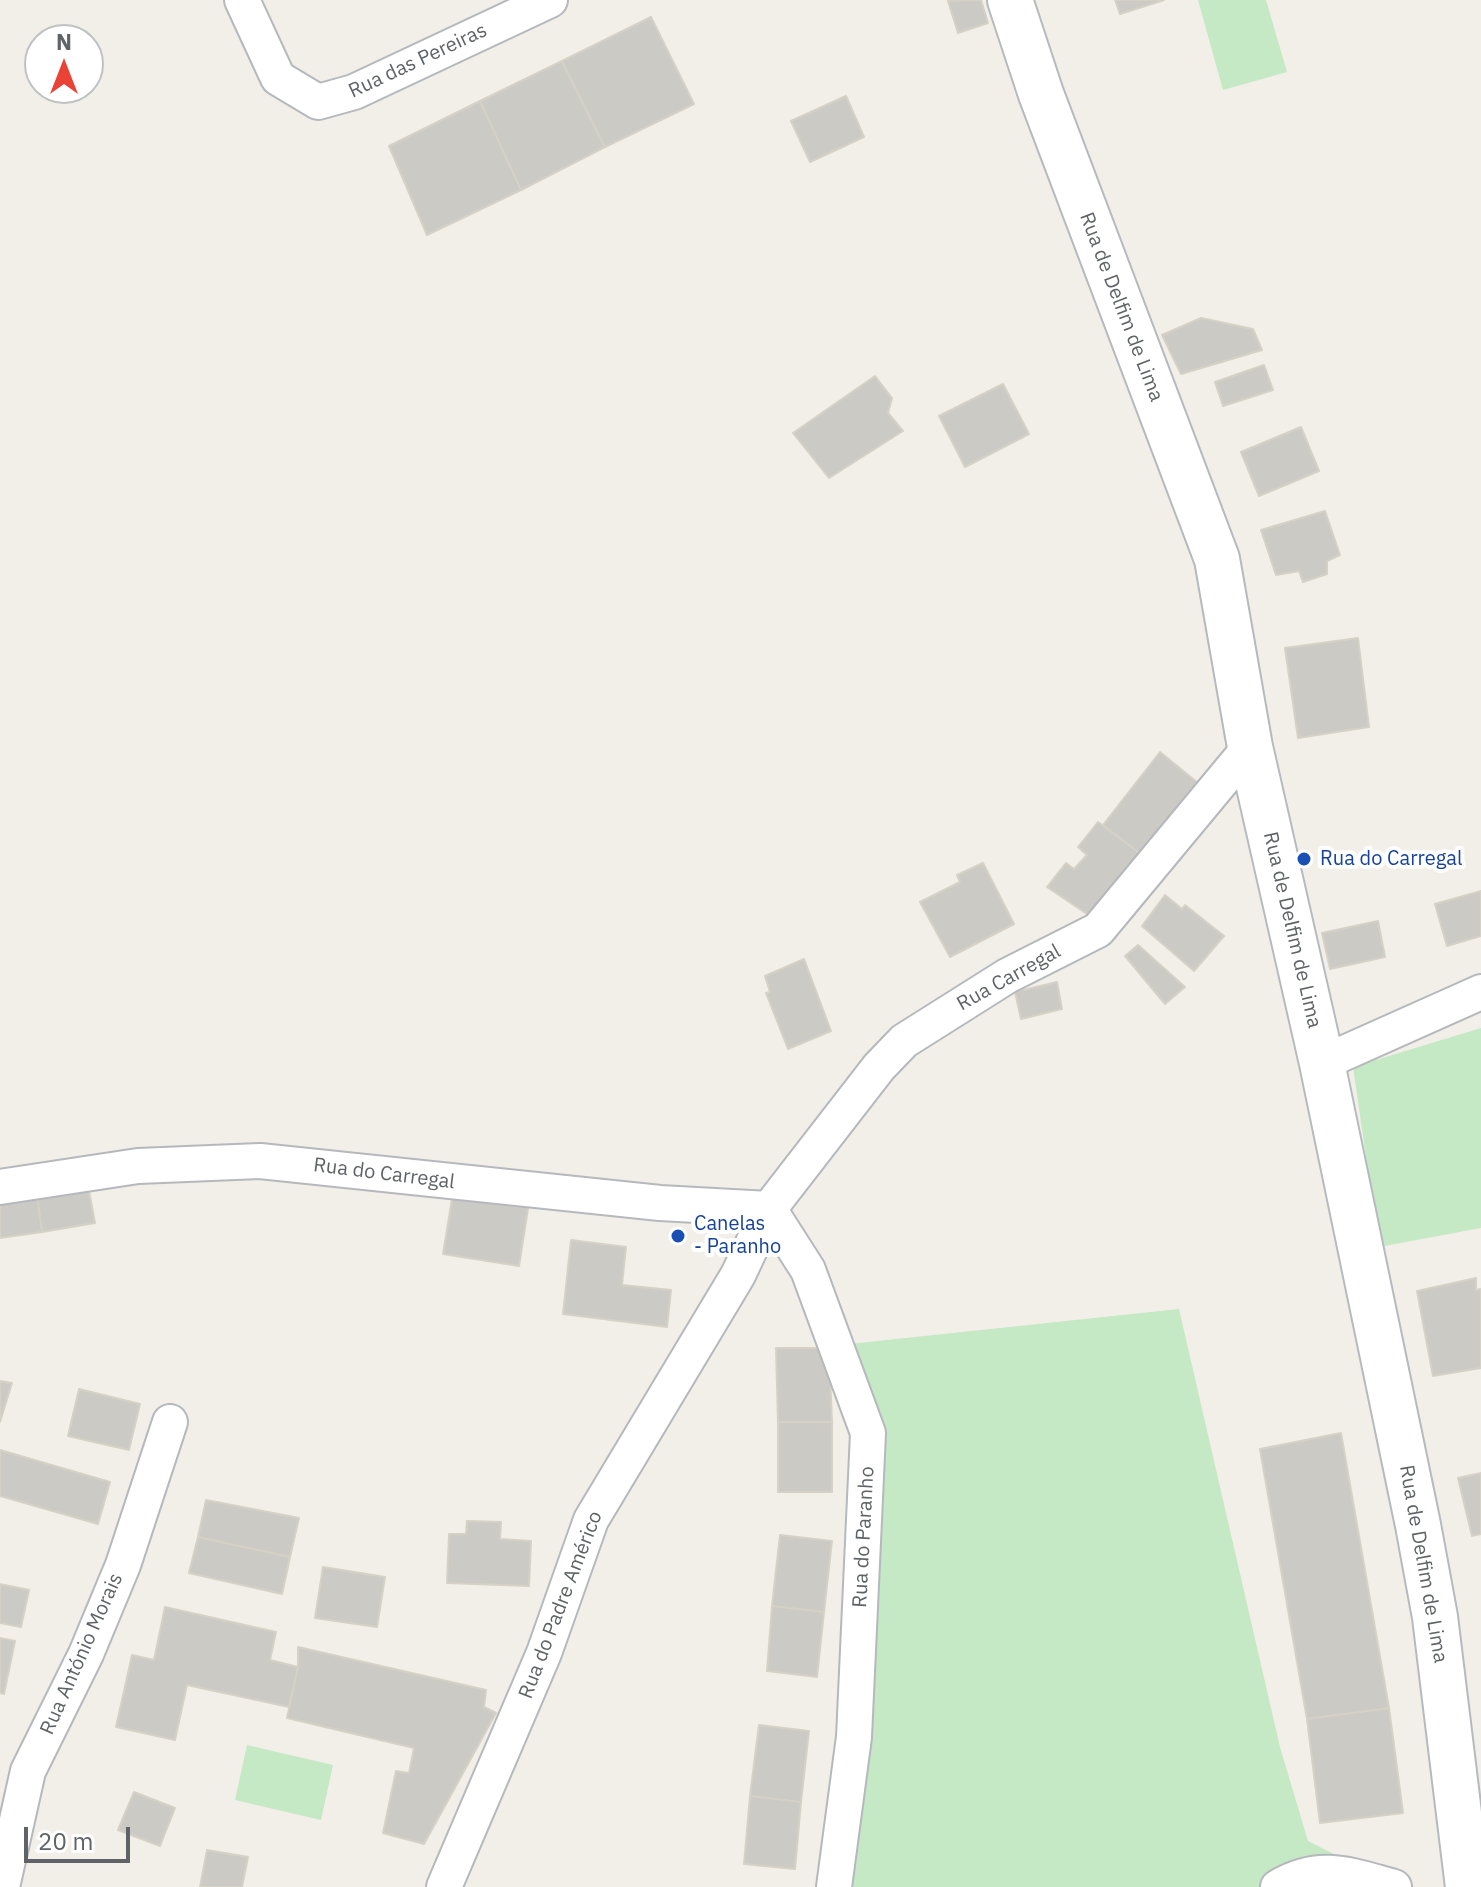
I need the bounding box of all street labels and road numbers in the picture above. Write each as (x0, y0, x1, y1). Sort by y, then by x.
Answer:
street label: Rua das Pereiras (345, 18, 491, 104)
street label: Rua de Delfim de Lima (1074, 209, 1168, 405)
street label: Rua de Delfim de Lima (1258, 830, 1326, 1030)
street label: Rua Carregal (953, 940, 1065, 1016)
street label: Rua do Carregal (312, 1153, 456, 1195)
street label: Rua de Delfim de Lima (1394, 1463, 1452, 1665)
street label: Rua do Paranho (848, 1466, 880, 1608)
street label: Rua do Padre Américo (514, 1508, 608, 1702)
street label: Rua António Morais (36, 1570, 128, 1738)

